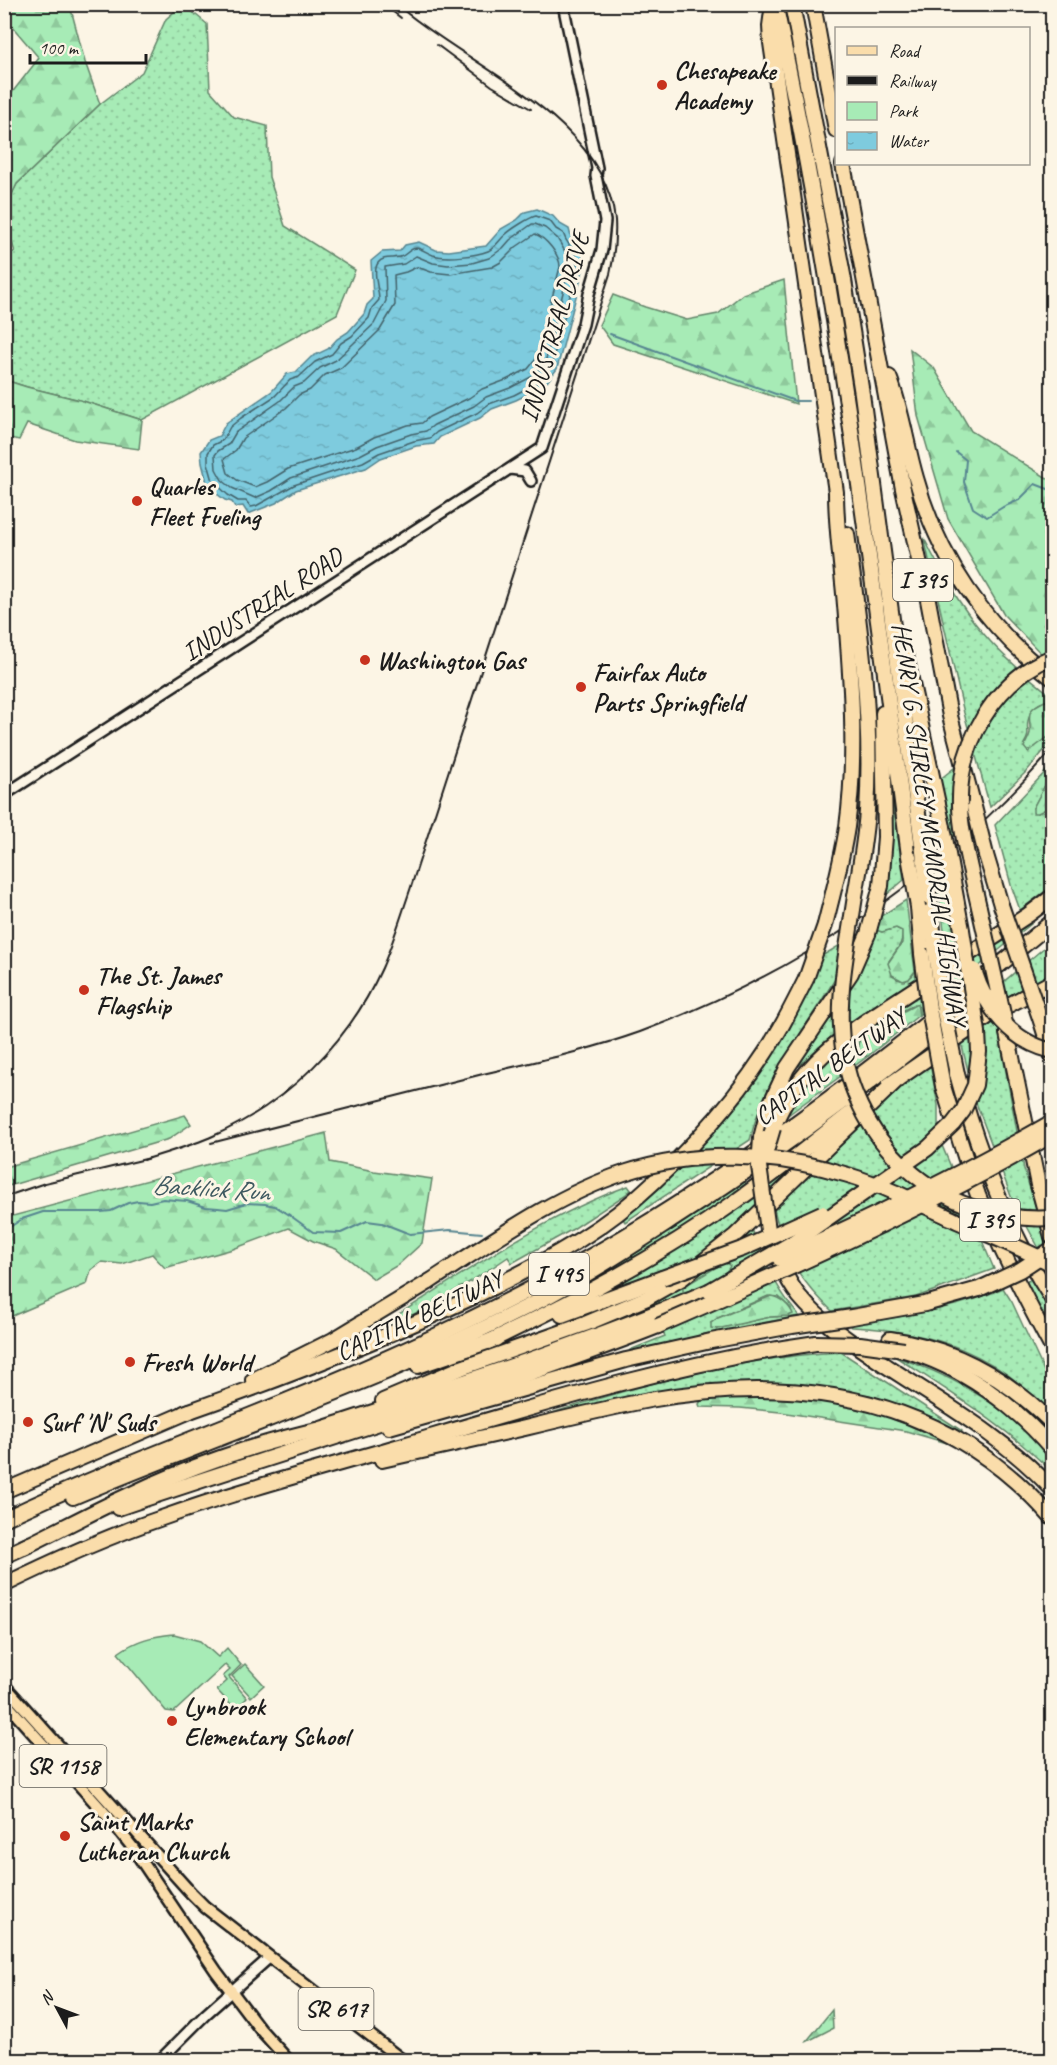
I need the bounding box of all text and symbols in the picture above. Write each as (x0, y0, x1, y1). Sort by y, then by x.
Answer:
scale bar (30, 27, 146, 65)
legend (835, 27, 1030, 165)
text: 100 m (39, 37, 80, 59)
text: Road (889, 40, 922, 62)
place label: Chesapeake Academy (674, 54, 778, 117)
text: Railway (889, 70, 937, 92)
marker: Chesapeake Academy (655, 78, 669, 92)
text: Park (889, 100, 919, 122)
text: Water (889, 130, 930, 152)
street label: INDUSTRIAL DRIVE (512, 224, 598, 426)
place label: Quarles Fleet Fueling (149, 470, 262, 533)
marker: Quarles Fleet Fueling (130, 494, 144, 508)
street label: INDUSTRIAL ROAD (176, 539, 351, 669)
road number: I 395 (893, 559, 953, 601)
street label: HENRY G. SHIRLEY MEMORIAL HIGHWAY (885, 621, 975, 1031)
place label: Washington Gas (377, 644, 528, 677)
marker: Washington Gas (358, 653, 372, 667)
place label: Fairfax Auto Parts Springfield (593, 656, 748, 719)
marker: Fairfax Auto Parts Springfield (574, 680, 588, 694)
place label: The St. James Flagship (96, 959, 224, 1022)
marker: The St. James Flagship (77, 983, 91, 997)
street label: CAPITAL BELTWAY (748, 998, 916, 1133)
water label: Backlick Run (151, 1167, 273, 1209)
road number: I 395 (960, 1199, 1020, 1241)
road number: I 495 (529, 1253, 589, 1295)
street label: CAPITAL BELTWAY (330, 1261, 512, 1369)
place label: Fresh World (142, 1346, 256, 1379)
marker: Fresh World (123, 1355, 137, 1369)
place label: Surf 'N' Suds (40, 1406, 158, 1439)
marker: Surf 'N' Suds (21, 1415, 35, 1429)
place label: Lynbrook Elementary School (184, 1690, 354, 1753)
marker: Lynbrook Elementary School (165, 1714, 179, 1728)
road number: SR 1158 (20, 1745, 106, 1787)
place label: Saint Marks Lutheran Church (77, 1805, 230, 1868)
marker: Saint Marks Lutheran Church (58, 1829, 72, 1843)
north arrow (27, 1978, 87, 2038)
text: N (36, 1986, 59, 2009)
road number: SR 617 (298, 1988, 374, 2030)

